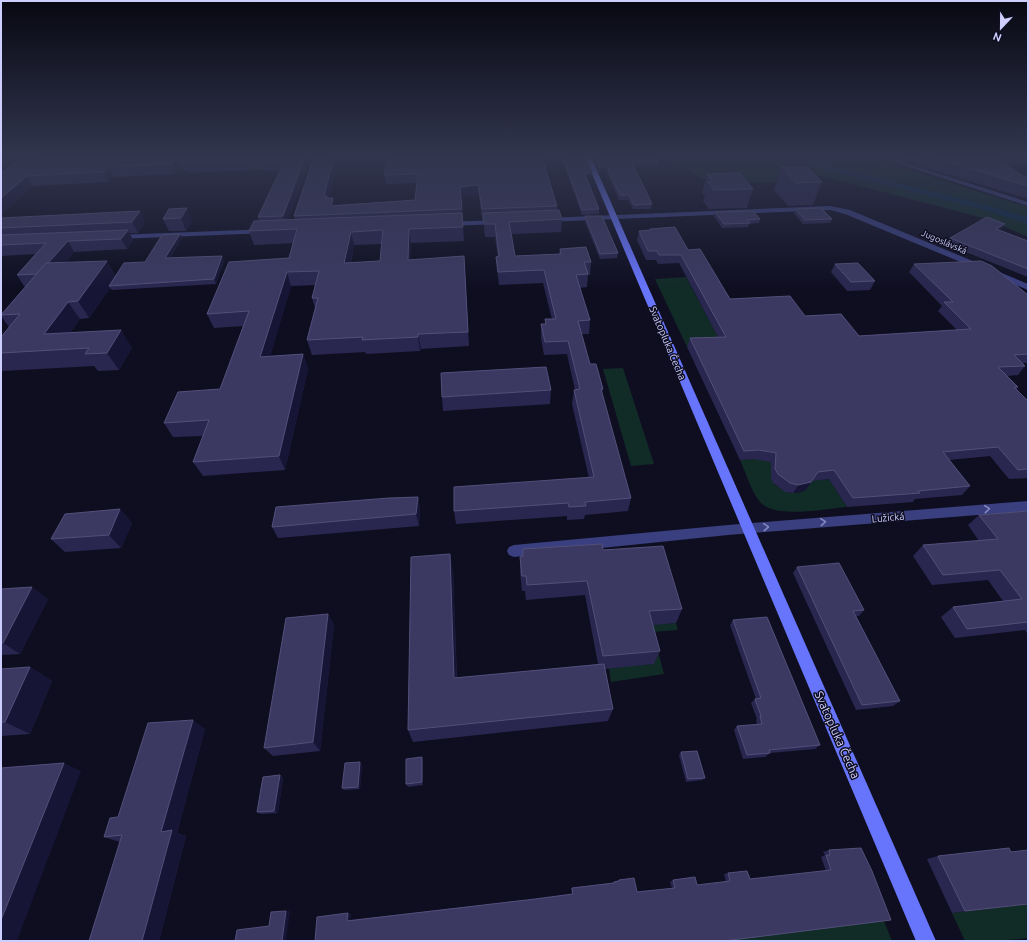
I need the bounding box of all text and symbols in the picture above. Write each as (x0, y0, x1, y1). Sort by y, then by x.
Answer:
north arrow (981, 8, 1021, 48)
text: N (991, 30, 1003, 44)
street label: Jugoslávská (920, 228, 968, 256)
street label: Svatopluka Čecha (647, 304, 689, 382)
one-way arrow (984, 505, 990, 514)
street label: Lužická (871, 511, 905, 524)
one-way arrow (820, 518, 826, 527)
one-way arrow (763, 522, 769, 531)
street label: Svatopluka Čecha (812, 689, 863, 781)

